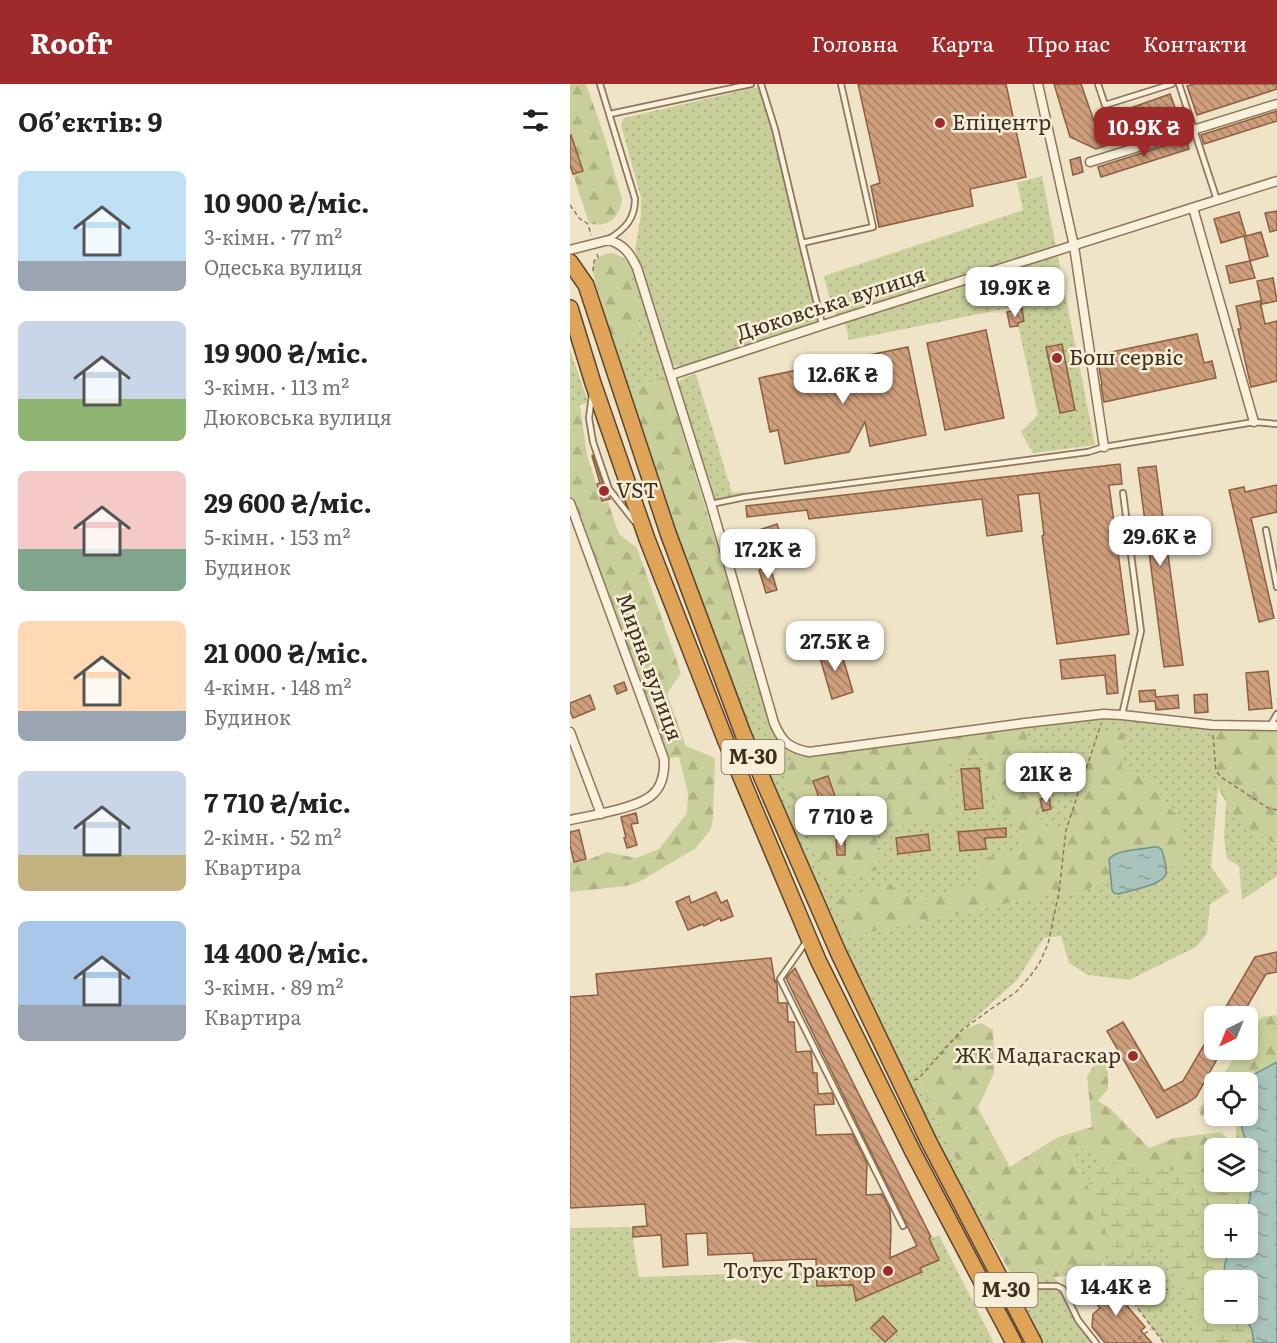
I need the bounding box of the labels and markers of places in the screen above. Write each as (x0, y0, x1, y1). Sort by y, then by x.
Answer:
place label: Епіцентр (952, 105, 1051, 136)
pin: 10.9K ₴ (1089, 107, 1199, 158)
marker: Епіцентр (933, 116, 947, 130)
pin: 19.9K ₴ (960, 267, 1070, 318)
place label: Бош сервіс (1069, 340, 1183, 371)
marker: Бош сервіс (1050, 351, 1064, 365)
pin: 12.6K ₴ (788, 354, 898, 405)
place label: VST (616, 473, 659, 504)
marker: VST (597, 484, 611, 498)
pin: 29.6K ₴ (1105, 516, 1215, 567)
pin: 17.2K ₴ (713, 529, 823, 580)
pin: 27.5K ₴ (780, 621, 890, 672)
pin: 21K ₴ (1004, 753, 1088, 804)
pin: 7 710 ₴ (786, 796, 896, 847)
place label: ЖК Мадагаскар (955, 1038, 1121, 1069)
marker: ЖК Мадагаскар (1126, 1049, 1140, 1063)
place label: Тотус Трактор (723, 1253, 876, 1284)
marker: Тотус Трактор (881, 1264, 895, 1278)
pin: 14.4K ₴ (1061, 1266, 1171, 1317)

